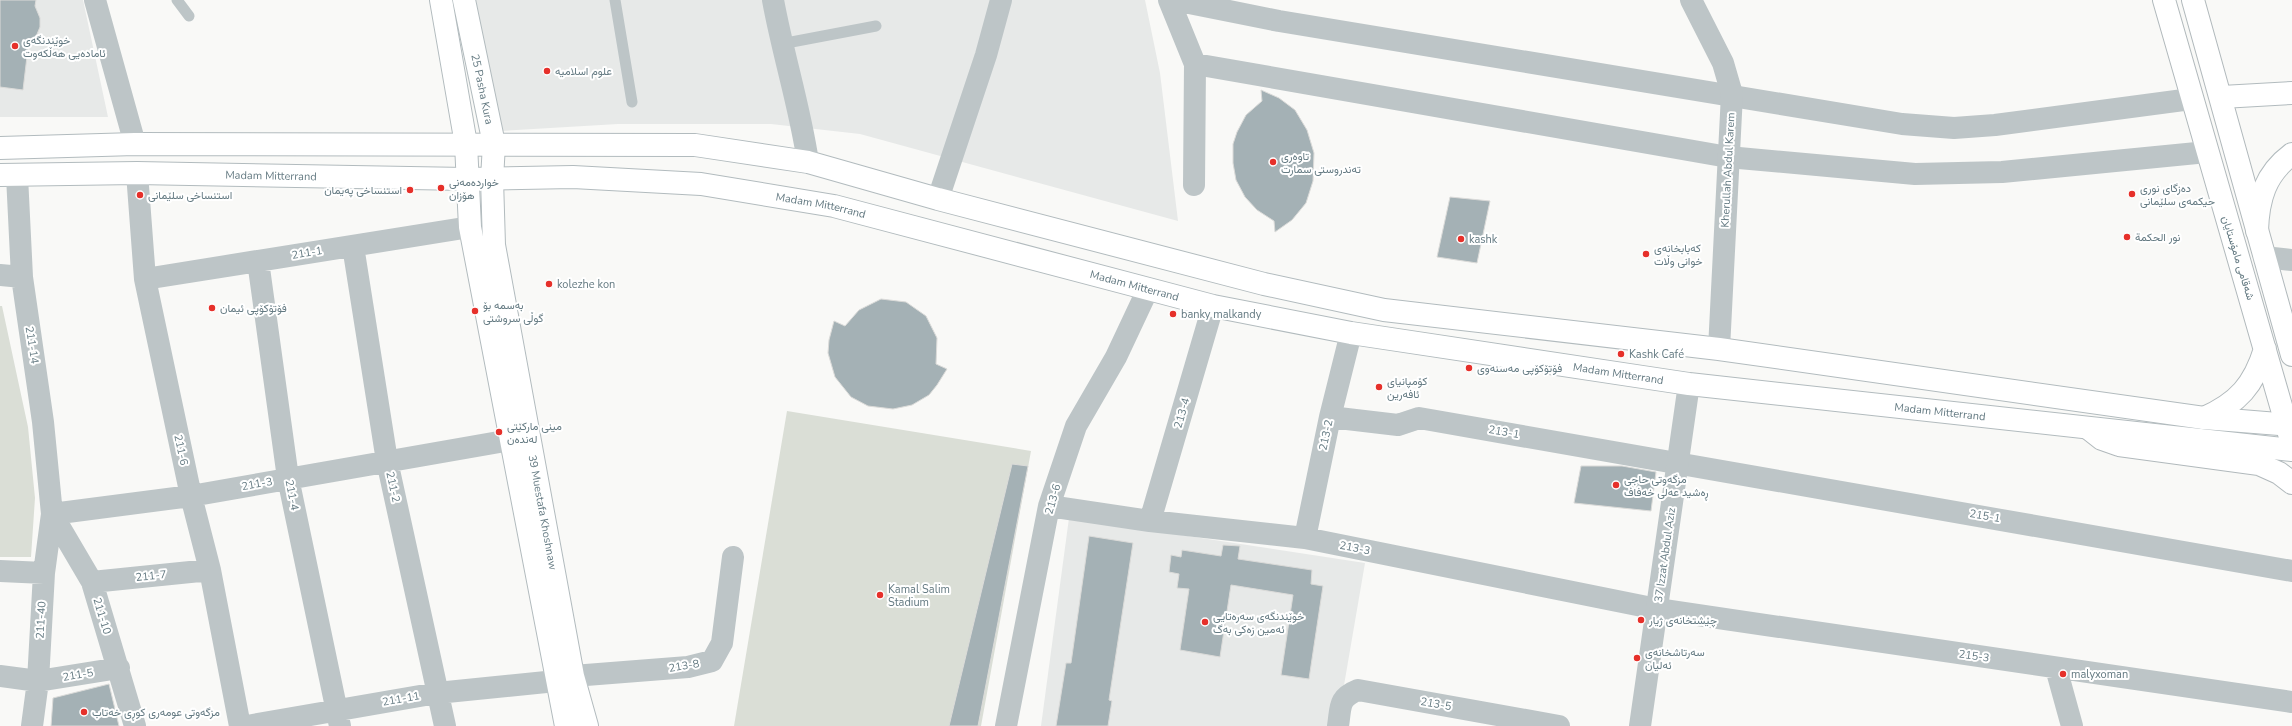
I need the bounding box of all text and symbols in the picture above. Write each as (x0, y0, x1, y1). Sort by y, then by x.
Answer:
place label: خوێندنگەی ئامادەیی هەڵکەوت (23, 33, 106, 61)
marker: خوێندنگەی ئامادەیی هەڵکەوت (10, 41, 20, 51)
street label: 25 Pasha Kura (468, 53, 497, 126)
place label: علوم اسلاميه (555, 64, 612, 79)
marker: علوم اسلاميه (542, 66, 552, 76)
street label: Kherullah Abdul Karem (1717, 112, 1739, 228)
place label: تاوەری تەندروستی سمارت (1281, 149, 1361, 177)
marker: تاوەری تەندروستی سمارت (1268, 157, 1278, 167)
street label: Madam Mitterrand (225, 167, 317, 184)
place label: خواردە‌مە‌نی ھۆزان (449, 175, 499, 203)
place label: دەزگای نوری حیکمەی سلێمانی (2140, 181, 2215, 209)
place label: استنساخی پە‌یمان (324, 183, 402, 198)
marker: خواردە‌مە‌نی ھۆزان (436, 183, 446, 193)
marker: استنساخی پە‌یمان (405, 185, 415, 195)
place label: استنساخی سلێمانی (148, 188, 232, 203)
street label: Madam Mitterrand (775, 189, 867, 222)
marker: دەزگای نوری حیکمەی سلێمانی (2127, 189, 2137, 199)
marker: استنساخی سلێمانی (135, 190, 145, 200)
street label: شەقامی مامۆستایان (2218, 214, 2258, 302)
place label: نور الحكمة (2135, 230, 2180, 245)
place label: kashk (1469, 232, 1498, 247)
marker: نور الحكمة (2122, 232, 2132, 242)
marker: kashk (1456, 234, 1466, 244)
place label: کەبابخانەی خوانی وڵات (1654, 241, 1703, 269)
street label: 211-1 (290, 243, 324, 263)
marker: کەبابخانەی خوانی وڵات (1641, 249, 1651, 259)
street label: Madam Mitterrand (1088, 266, 1181, 304)
place label: kolezhe kon (557, 277, 615, 292)
marker: kolezhe kon (544, 279, 554, 289)
place label: بە‌سمە‌ بۆ گوڵی سروشتی (483, 298, 543, 326)
place label: فۆتۆکۆپی ئیمان (220, 301, 287, 316)
marker: فۆتۆکۆپی ئیمان (207, 303, 217, 313)
marker: بە‌سمە‌ بۆ گوڵی سروشتی (470, 306, 480, 316)
place label: banky malkandy (1181, 307, 1262, 322)
marker: banky malkandy (1168, 309, 1178, 319)
street label: 211-14 (22, 325, 42, 365)
place label: Kashk Café (1629, 347, 1684, 362)
marker: Kashk Café (1616, 349, 1626, 359)
street label: Madam Mitterrand (1572, 359, 1665, 388)
place label: فۆتۆکۆپی مەسنەوی (1477, 361, 1562, 376)
marker: فۆتۆکۆپی مەسنەوی (1464, 363, 1474, 373)
place label: کۆمپانیای ئافەرین (1387, 374, 1427, 402)
marker: کۆمپانیای ئافەرین (1374, 382, 1384, 392)
street label: 213-4 (1171, 396, 1194, 430)
street label: Madam Mitterrand (1894, 399, 1986, 424)
street label: 213-2 (1315, 418, 1337, 452)
place label: مینی ماركێتی لە‌ندە‌ن (507, 419, 562, 447)
street label: 213-1 (1487, 422, 1521, 442)
marker: مینی ماركێتی لە‌ندە‌ن (494, 427, 504, 437)
street label: 211-6 (170, 433, 192, 467)
street label: 39 Muestafa Khoshnaw (525, 454, 561, 571)
street label: 211-2 (382, 470, 404, 504)
place label: مزگەوتی حاجی ڕەشید عەلی خەفاف (1624, 472, 1709, 501)
street label: 211-3 (240, 474, 274, 494)
street label: 211-4 (282, 478, 302, 512)
marker: مزگەوتی حاجی ڕەشید عەلی خەفاف (1611, 480, 1621, 490)
street label: 213-6 (1042, 482, 1065, 516)
street label: 215-1 (1968, 506, 2002, 526)
street label: 37 Izzat Abdul Aziz (1651, 507, 1679, 603)
street label: 213-3 (1338, 538, 1372, 558)
street label: 211-7 (135, 567, 167, 585)
place label: Kamal Salim Stadium (888, 582, 950, 610)
marker: Kamal Salim Stadium (875, 590, 885, 600)
street label: 211-10 (89, 596, 115, 637)
street label: 211-40 (33, 600, 49, 639)
place label: خوێندنگەی سەرەتایی ئەمین زەکی بەگ (1213, 609, 1304, 637)
place label: چێشتخانەی ژیار (1648, 613, 1717, 628)
marker: چێشتخانەی ژیار (1636, 615, 1646, 625)
marker: خوێندنگەی سەرەتایی ئەمین زەکی بەگ (1200, 617, 1210, 627)
place label: سەرتاشخانەی ئەلیان (1645, 645, 1705, 673)
street label: 215-3 (1958, 646, 1990, 666)
marker: سەرتاشخانەی ئەلیان (1632, 653, 1642, 663)
street label: 213-8 (667, 656, 701, 676)
street label: 211-5 (61, 665, 95, 685)
place label: malyxoman (2071, 667, 2128, 682)
marker: malyxoman (2058, 669, 2068, 679)
street label: 211-11 (381, 688, 421, 710)
street label: 213-5 (1419, 694, 1453, 714)
place label: مزگەوتی عومەری کوڕی خەتاب (92, 705, 220, 721)
marker: مزگەوتی عومەری کوڕی خەتاب (79, 707, 89, 717)

